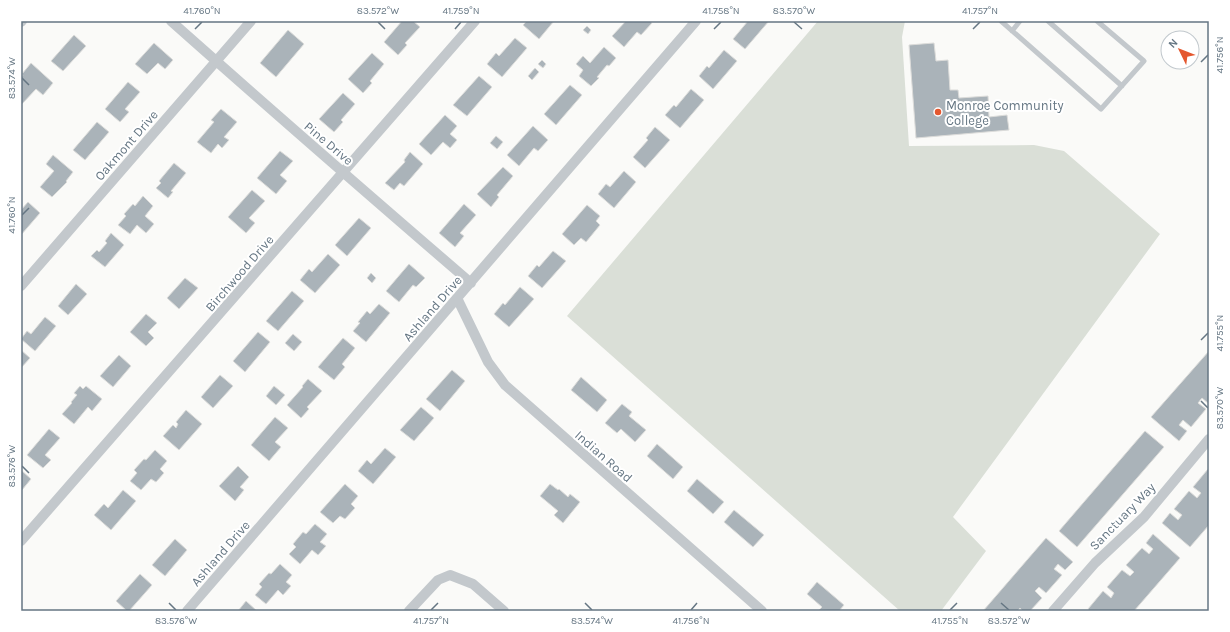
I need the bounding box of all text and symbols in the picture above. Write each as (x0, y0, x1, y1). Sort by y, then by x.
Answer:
text: 41.760°N (183, 5, 221, 17)
text: 83.572°W (357, 5, 399, 17)
text: 41.759°N (442, 5, 480, 17)
text: 41.758°N (702, 5, 740, 17)
text: 83.570°W (773, 5, 815, 17)
text: 41.757°N (962, 5, 998, 17)
north arrow (1160, 30, 1200, 70)
text: N (1166, 36, 1180, 51)
text: 41.756°N (1214, 37, 1226, 74)
text: 83.574°W (6, 57, 18, 99)
place label: Monroe Community College (946, 98, 1063, 128)
street label: Oakmont Drive (92, 107, 161, 184)
marker: Monroe Community College (933, 107, 943, 117)
street label: Pine Drive (301, 119, 356, 168)
text: 41.760°N (6, 196, 18, 234)
street label: Birchwood Drive (202, 232, 277, 314)
street label: Ashland Drive (400, 272, 465, 344)
text: 41.755°N (1214, 315, 1226, 351)
text: 83.570°W (1214, 387, 1226, 429)
street label: Indian Road (572, 427, 635, 485)
text: 83.576°W (6, 445, 18, 487)
street label: Sanctuary Way (1086, 480, 1158, 553)
street label: Ashland Drive (188, 517, 253, 589)
text: 83.576°W (155, 615, 197, 627)
text: 41.757°N (413, 615, 449, 627)
text: 83.574°W (571, 615, 613, 627)
text: 41.756°N (673, 615, 710, 627)
text: 41.755°N (932, 615, 968, 627)
text: 83.572°W (988, 615, 1030, 627)

